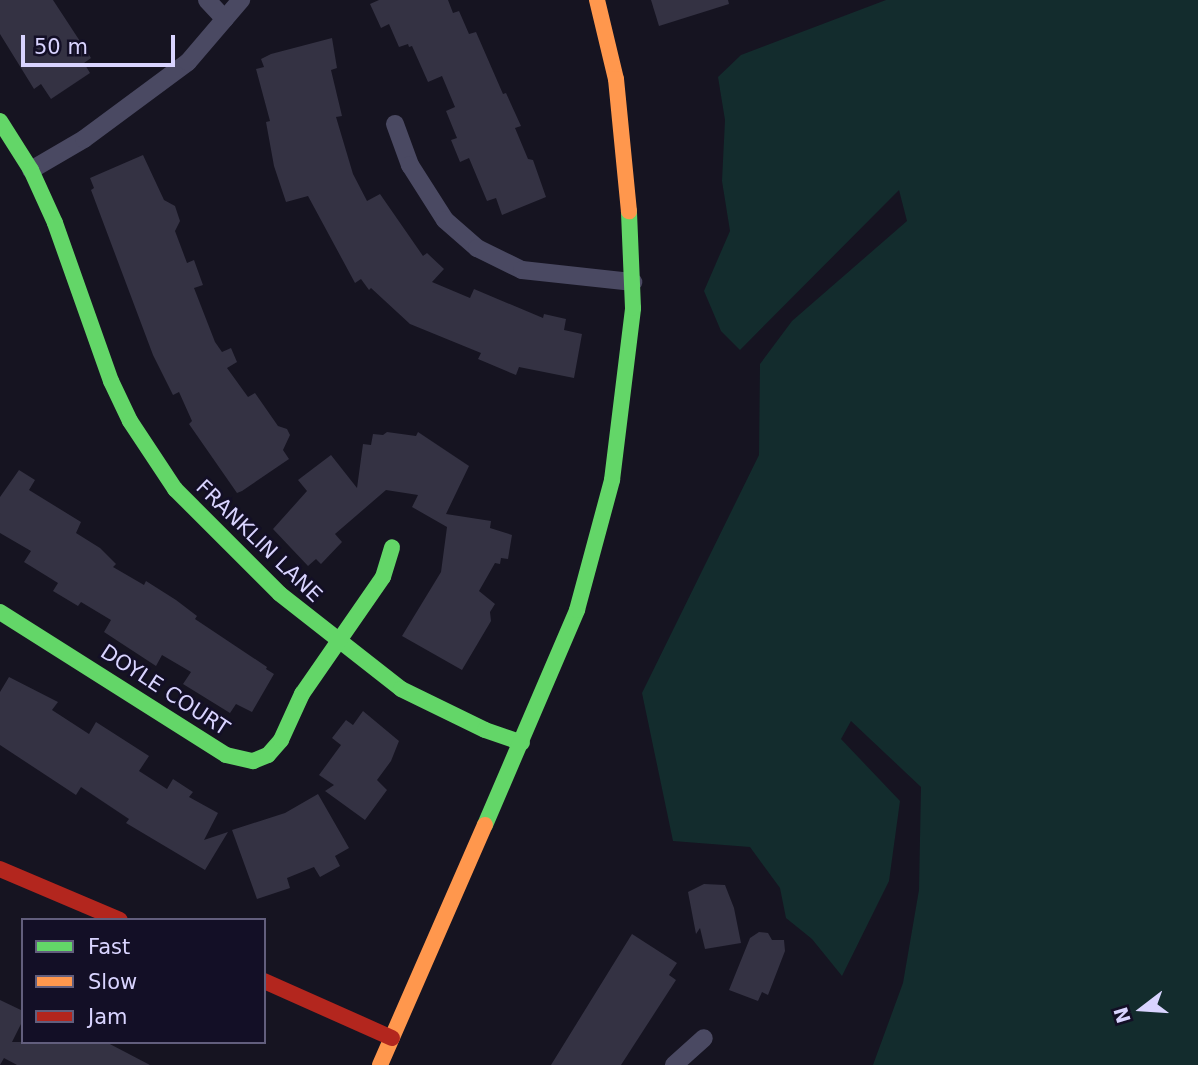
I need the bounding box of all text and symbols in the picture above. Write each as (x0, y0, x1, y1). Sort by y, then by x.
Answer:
scale bar (24, 21, 178, 65)
text: 50 m (34, 35, 88, 59)
street label: FRANKLIN LANE (191, 474, 327, 608)
street label: DOYLE COURT (96, 639, 234, 741)
legend (21, 918, 266, 1044)
text: Fast (88, 935, 130, 959)
text: Slow (88, 970, 137, 994)
north arrow (1107, 974, 1177, 1044)
text: N (1109, 1004, 1135, 1026)
text: Jam (88, 1005, 128, 1029)

